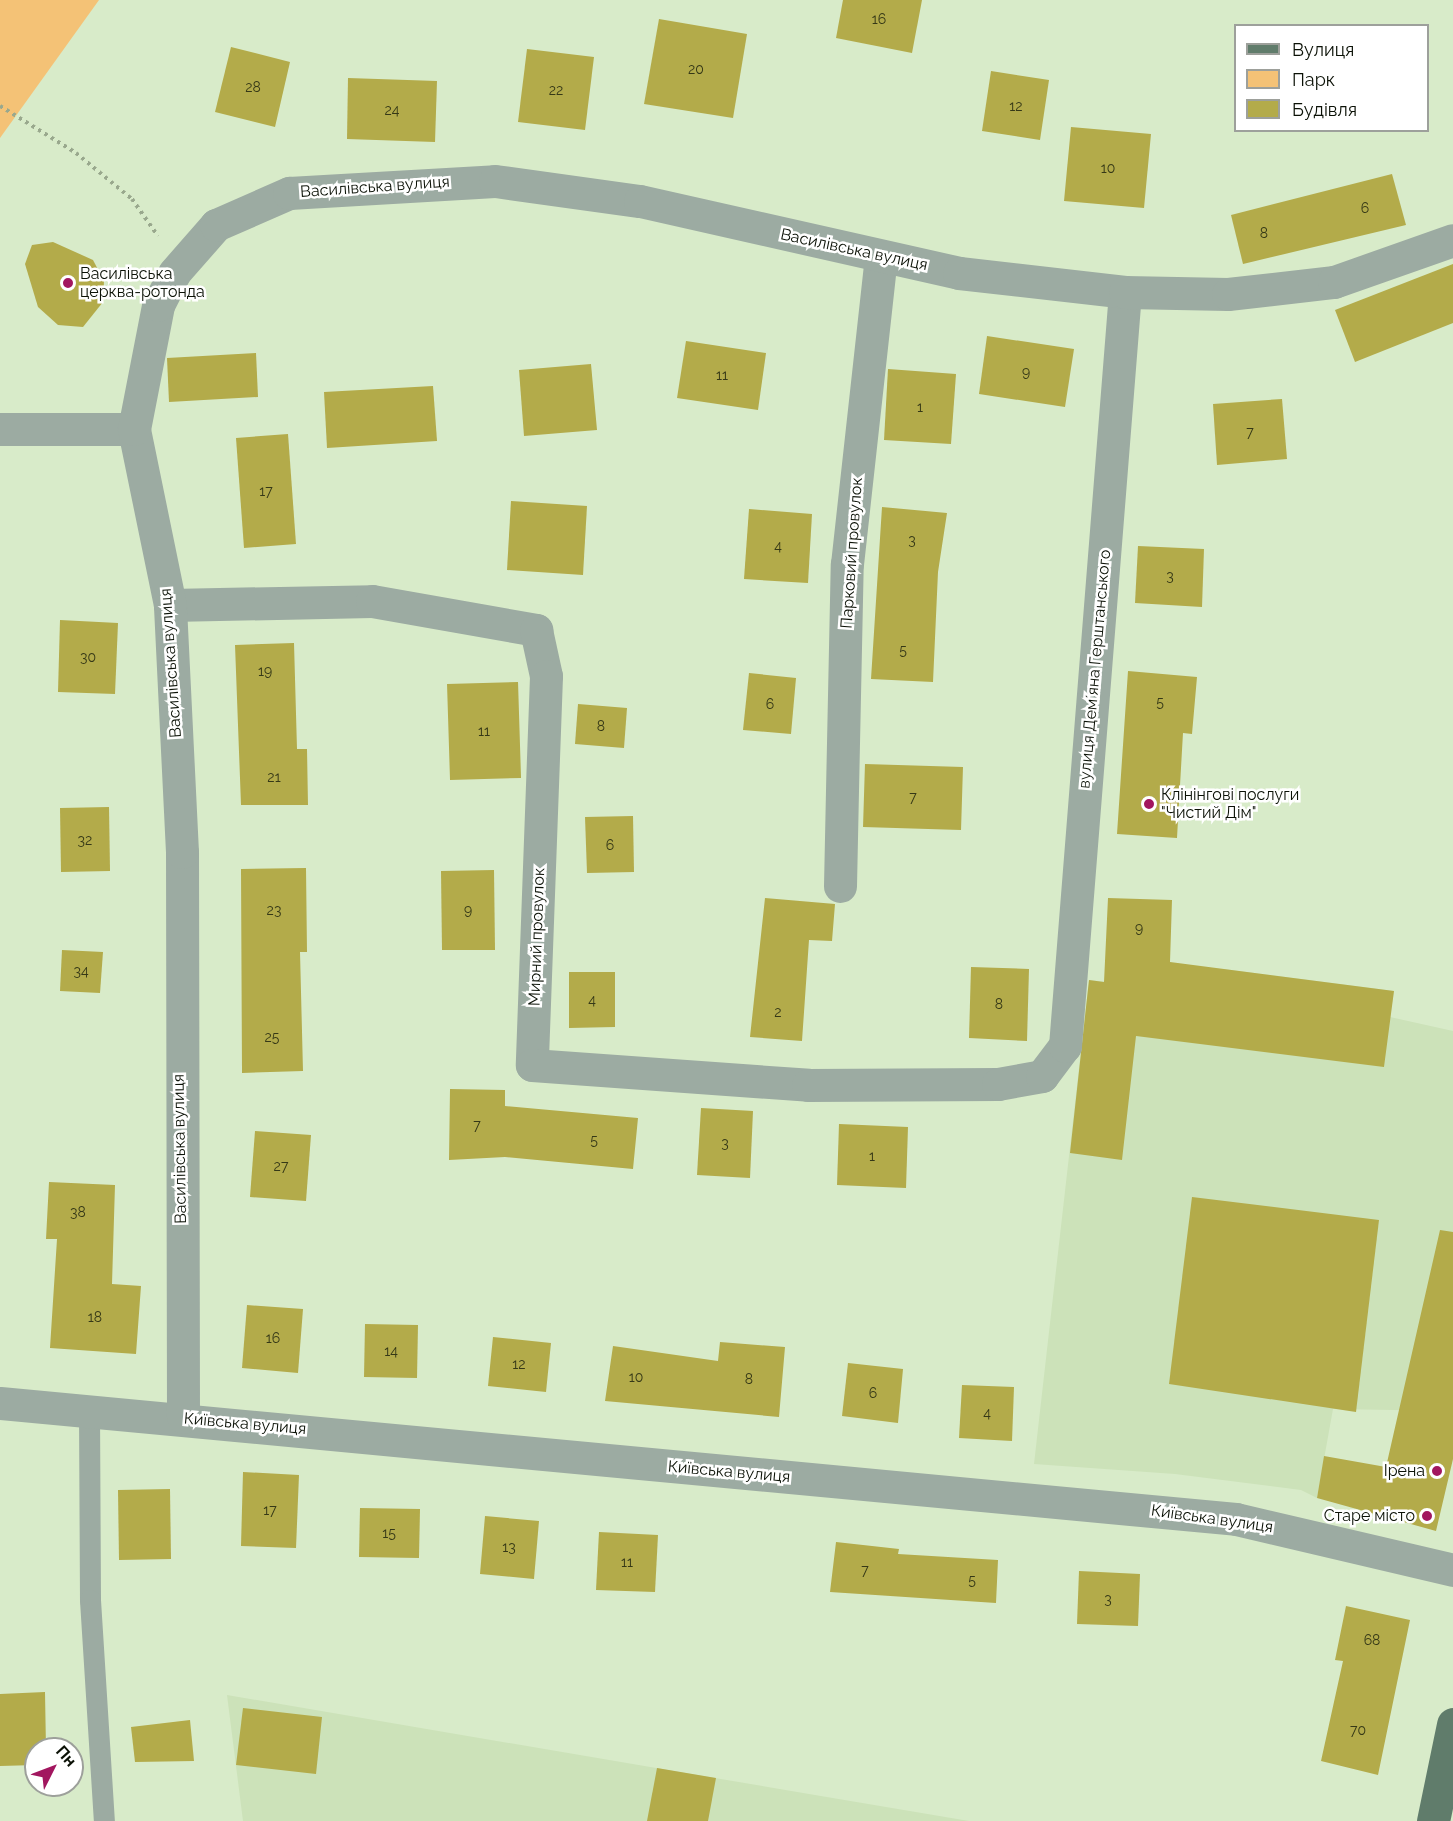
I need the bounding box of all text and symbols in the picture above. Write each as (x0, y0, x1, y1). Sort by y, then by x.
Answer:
house number: 16 (872, 11, 886, 27)
legend (1234, 24, 1429, 132)
text: Вулиця (1292, 39, 1354, 60)
house number: 20 (688, 61, 704, 77)
text: Парк (1292, 69, 1335, 90)
house number: 28 (245, 79, 261, 95)
house number: 22 (549, 82, 563, 98)
house number: 12 (1009, 98, 1023, 114)
text: Будівля (1292, 99, 1357, 120)
house number: 24 (385, 102, 399, 118)
house number: 10 (1101, 160, 1115, 176)
street label: Василівська вулиця (300, 172, 450, 202)
house number: 6 (1361, 200, 1369, 216)
street label: Василівська вулиця (779, 225, 929, 275)
house number: 8 (1260, 225, 1268, 241)
place label: Василівська церква-ротонда (80, 264, 205, 302)
marker: Василівська церква-ротонда (61, 276, 75, 290)
house number: 9 (1022, 364, 1030, 380)
house number: 11 (716, 367, 728, 383)
house number: 1 (917, 399, 923, 415)
house number: 7 (1246, 424, 1254, 440)
street label: Парковий провулок (837, 477, 867, 629)
house number: 17 (259, 483, 273, 499)
house number: 3 (908, 532, 916, 548)
house number: 4 (774, 538, 782, 554)
street label: вулиця Демʼяна Герштанського (1075, 549, 1115, 789)
house number: 3 (1166, 568, 1174, 584)
street label: Василівська вулиця (156, 588, 186, 738)
house number: 5 (899, 642, 907, 658)
house number: 30 (80, 649, 96, 665)
house number: 19 (258, 663, 272, 679)
house number: 5 (1156, 694, 1164, 710)
house number: 6 (766, 696, 774, 712)
house number: 8 (597, 718, 605, 734)
house number: 11 (478, 723, 490, 739)
house number: 21 (267, 769, 281, 785)
place label: Клінінгові послуги "Чистий Дім" (1161, 785, 1299, 823)
house number: 7 (909, 789, 917, 805)
marker: Клінінгові послуги "Чистий Дім" (1142, 797, 1156, 811)
house number: 32 (78, 832, 92, 848)
house number: 6 (606, 837, 614, 853)
street label: Мирний провулок (525, 867, 549, 1007)
house number: 23 (267, 902, 281, 918)
house number: 9 (464, 902, 472, 918)
house number: 9 (1135, 920, 1143, 936)
house number: 34 (73, 963, 89, 979)
house number: 4 (588, 992, 596, 1008)
house number: 8 (995, 996, 1003, 1012)
house number: 2 (774, 1004, 782, 1020)
house number: 25 (265, 1029, 279, 1045)
street label: Василівська вулиця (169, 1074, 191, 1224)
house number: 7 (473, 1117, 481, 1133)
house number: 5 (590, 1132, 598, 1148)
house number: 3 (721, 1135, 729, 1151)
house number: 1 (869, 1148, 875, 1164)
house number: 27 (274, 1158, 288, 1174)
house number: 38 (70, 1204, 86, 1220)
house number: 18 (88, 1309, 102, 1325)
house number: 16 (266, 1330, 280, 1346)
house number: 14 (384, 1343, 398, 1359)
house number: 12 (512, 1356, 526, 1372)
house number: 10 (629, 1369, 643, 1385)
house number: 8 (745, 1371, 753, 1387)
house number: 6 (869, 1385, 877, 1401)
house number: 4 (983, 1405, 991, 1421)
street label: Київська вулиця (183, 1409, 307, 1439)
street label: Київська вулиця (667, 1457, 791, 1487)
place label: Ірена (1384, 1461, 1425, 1481)
marker: Ірена (1430, 1464, 1444, 1478)
street label: Київська вулиця (1150, 1501, 1274, 1537)
house number: 17 (263, 1502, 277, 1518)
place label: Старе місто (1324, 1506, 1415, 1526)
marker: Старе місто (1420, 1509, 1434, 1523)
house number: 15 (382, 1525, 396, 1541)
house number: 13 (502, 1539, 516, 1555)
house number: 11 (621, 1554, 633, 1570)
house number: 7 (861, 1562, 869, 1578)
house number: 5 (968, 1572, 976, 1588)
house number: 3 (1104, 1591, 1112, 1607)
house number: 68 (1364, 1632, 1380, 1648)
house number: 70 (1350, 1722, 1366, 1738)
north arrow (24, 1737, 84, 1797)
text: Пн (52, 1742, 80, 1770)

